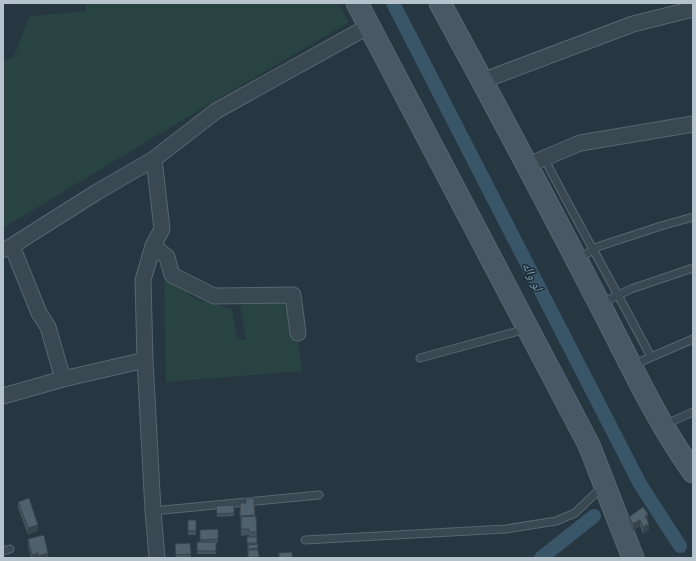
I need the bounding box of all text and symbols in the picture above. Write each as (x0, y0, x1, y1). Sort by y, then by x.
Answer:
water label: لو واله (519, 259, 548, 294)

